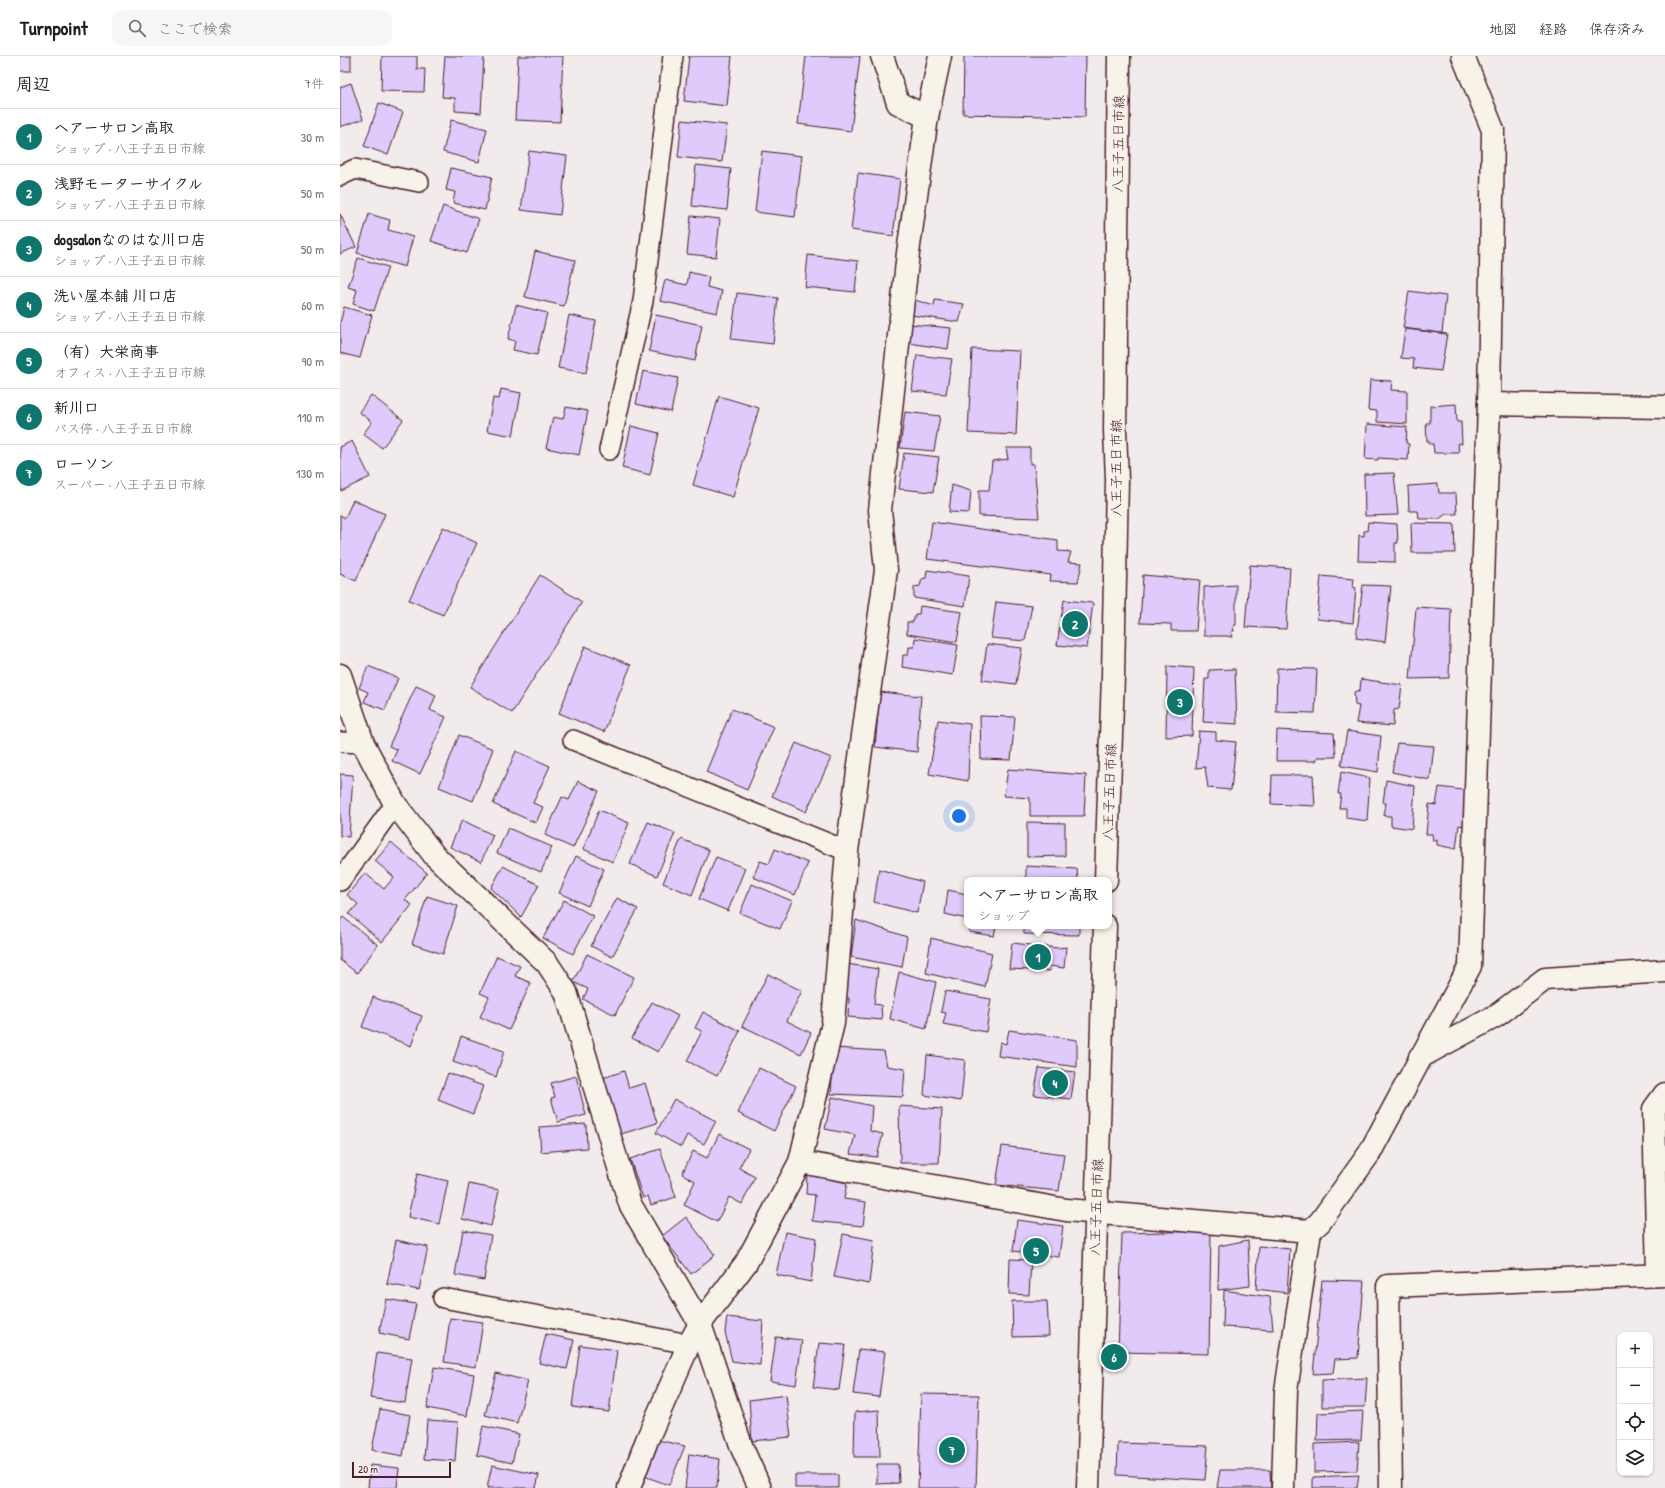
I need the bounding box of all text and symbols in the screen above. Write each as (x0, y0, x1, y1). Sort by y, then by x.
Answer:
search box (112, 10, 392, 46)
text: Turnpoint (20, 15, 88, 41)
icon: search (126, 17, 148, 39)
text: ここで検索 (158, 18, 233, 39)
text: 地図 (1489, 19, 1517, 38)
text: 経路 (1539, 19, 1567, 38)
text: 保存済み (1589, 19, 1645, 38)
text: 周辺 (16, 72, 50, 95)
text: 7件 (305, 74, 324, 92)
street label: 八王子五日市線 (1107, 95, 1128, 193)
text: ヘアーサロン高取 (54, 117, 174, 138)
text: 1 (27, 128, 31, 146)
text: 30 m (301, 128, 324, 146)
text: ショップ · 八王子五日市線 (54, 139, 205, 157)
text: 浅野モーターサイクル (54, 173, 203, 194)
text: 2 (26, 184, 32, 202)
text: 50 m (301, 184, 324, 202)
text: ショップ · 八王子五日市線 (54, 195, 205, 213)
text: dogsalonなのはな川口店 (54, 229, 206, 250)
text: 3 (26, 240, 32, 258)
text: 50 m (301, 240, 324, 258)
text: ショップ · 八王子五日市線 (54, 251, 205, 269)
text: 洗い屋本舗 川口店 (54, 285, 177, 306)
text: 4 (27, 296, 31, 314)
text: 60 m (301, 296, 324, 314)
text: ショップ · 八王子五日市線 (54, 307, 205, 325)
text: （有）大栄商事 (54, 341, 159, 362)
text: 5 (26, 352, 32, 370)
text: 90 m (302, 352, 324, 370)
text: オフィス · 八王子五日市線 (54, 363, 206, 381)
text: 新川口 (54, 397, 99, 418)
text: 6 (26, 408, 32, 426)
text: 110 m (297, 408, 324, 426)
text: バス停 · 八王子五日市線 (54, 419, 193, 437)
street label: 八王子五日市線 (1106, 419, 1125, 517)
text: ローソン (54, 453, 114, 474)
text: 7 (26, 464, 32, 482)
text: 130 m (296, 464, 324, 482)
text: スーパー · 八王子五日市線 (54, 475, 205, 493)
pin: 2 (1062, 609, 1088, 639)
pin: 3 (1167, 687, 1193, 717)
street label: 八王子五日市線 (1097, 743, 1120, 841)
your location (949, 806, 969, 826)
popup (964, 877, 1112, 929)
text: ヘアーサロン高取 (978, 884, 1098, 905)
text: ショップ (978, 906, 1029, 924)
pin: 1 (1025, 942, 1051, 972)
pin: 4 (1042, 1068, 1068, 1098)
street label: 八王子五日市線 (1084, 1158, 1107, 1256)
pin: 5 (1023, 1236, 1049, 1266)
map controls (1617, 1332, 1653, 1476)
button: + (1617, 1332, 1653, 1368)
pin: 6 (1101, 1342, 1127, 1372)
button: − (1617, 1368, 1653, 1404)
button: locate (1617, 1404, 1653, 1440)
pin: 7 (939, 1435, 965, 1465)
button: layers (1617, 1440, 1653, 1476)
scale bar (352, 1460, 451, 1479)
text: 20 m (358, 1462, 378, 1476)

